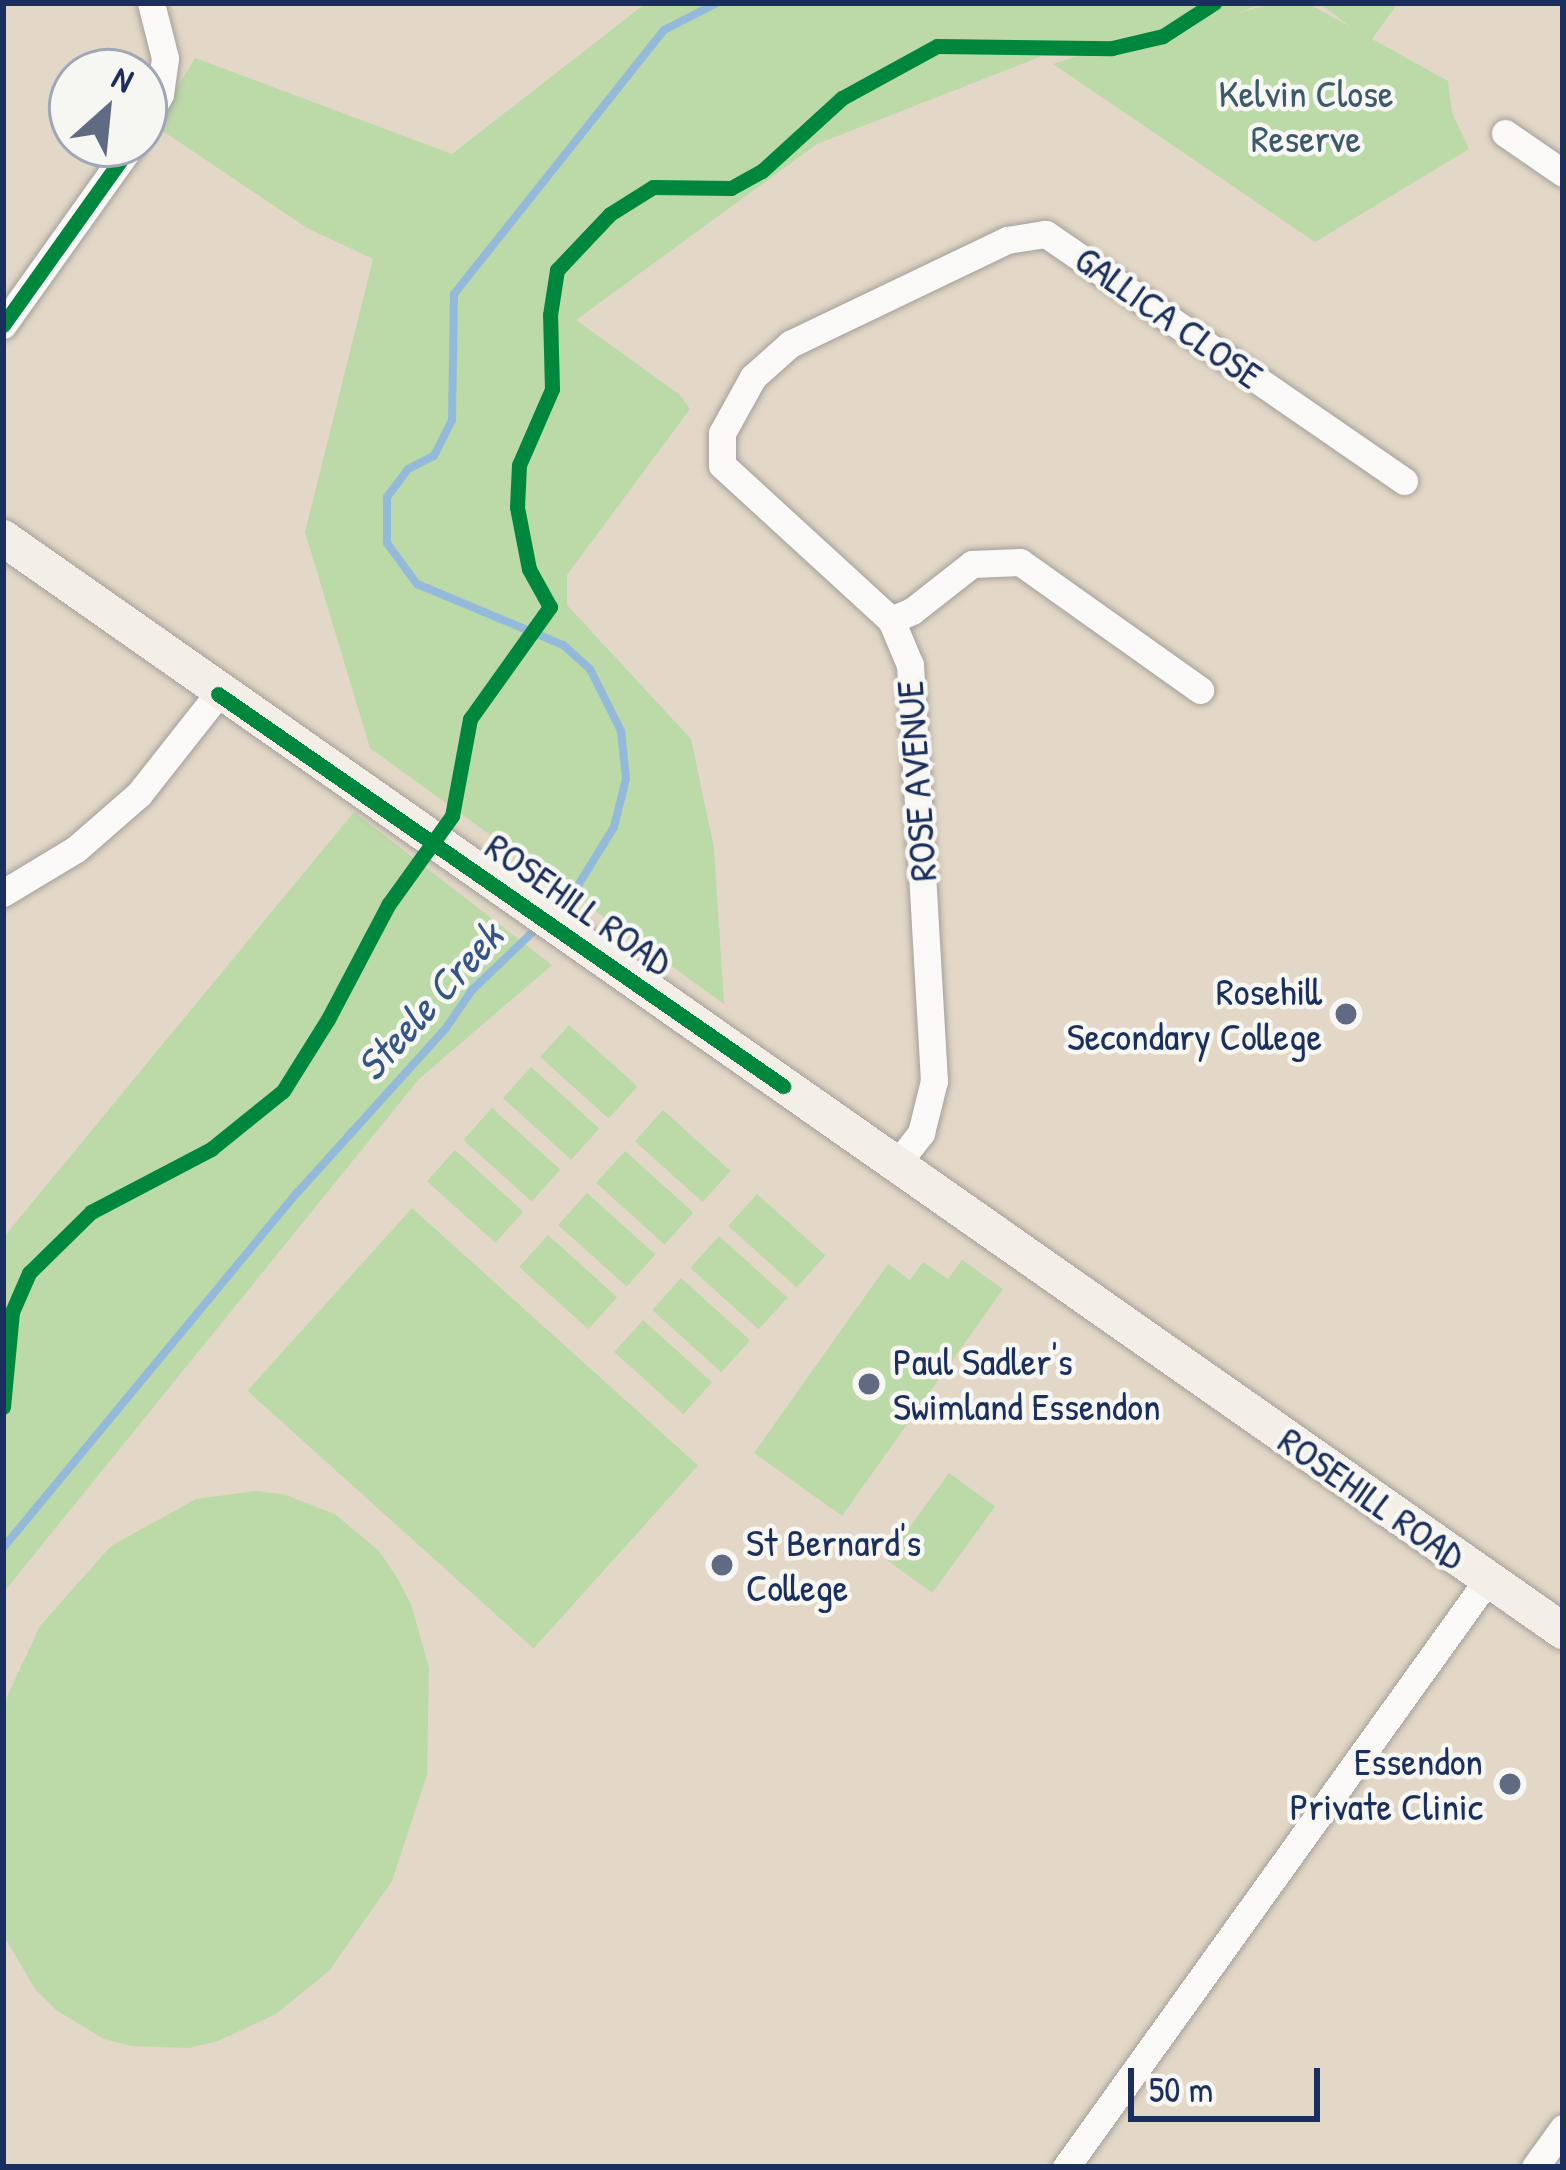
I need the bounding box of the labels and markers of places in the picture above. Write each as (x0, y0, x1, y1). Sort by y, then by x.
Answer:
place label: Rosehill Secondary College (1067, 969, 1322, 1060)
marker: Rosehill Secondary College (1333, 1001, 1359, 1027)
place label: Paul Sadler's Swimland Essendon (893, 1339, 1161, 1430)
marker: Paul Sadler's Swimland Essendon (856, 1371, 882, 1397)
place label: St Bernard's College (746, 1520, 921, 1611)
marker: St Bernard's College (709, 1552, 735, 1578)
place label: Essendon Private Clinic (1290, 1739, 1483, 1830)
marker: Essendon Private Clinic (1494, 1768, 1526, 1800)

